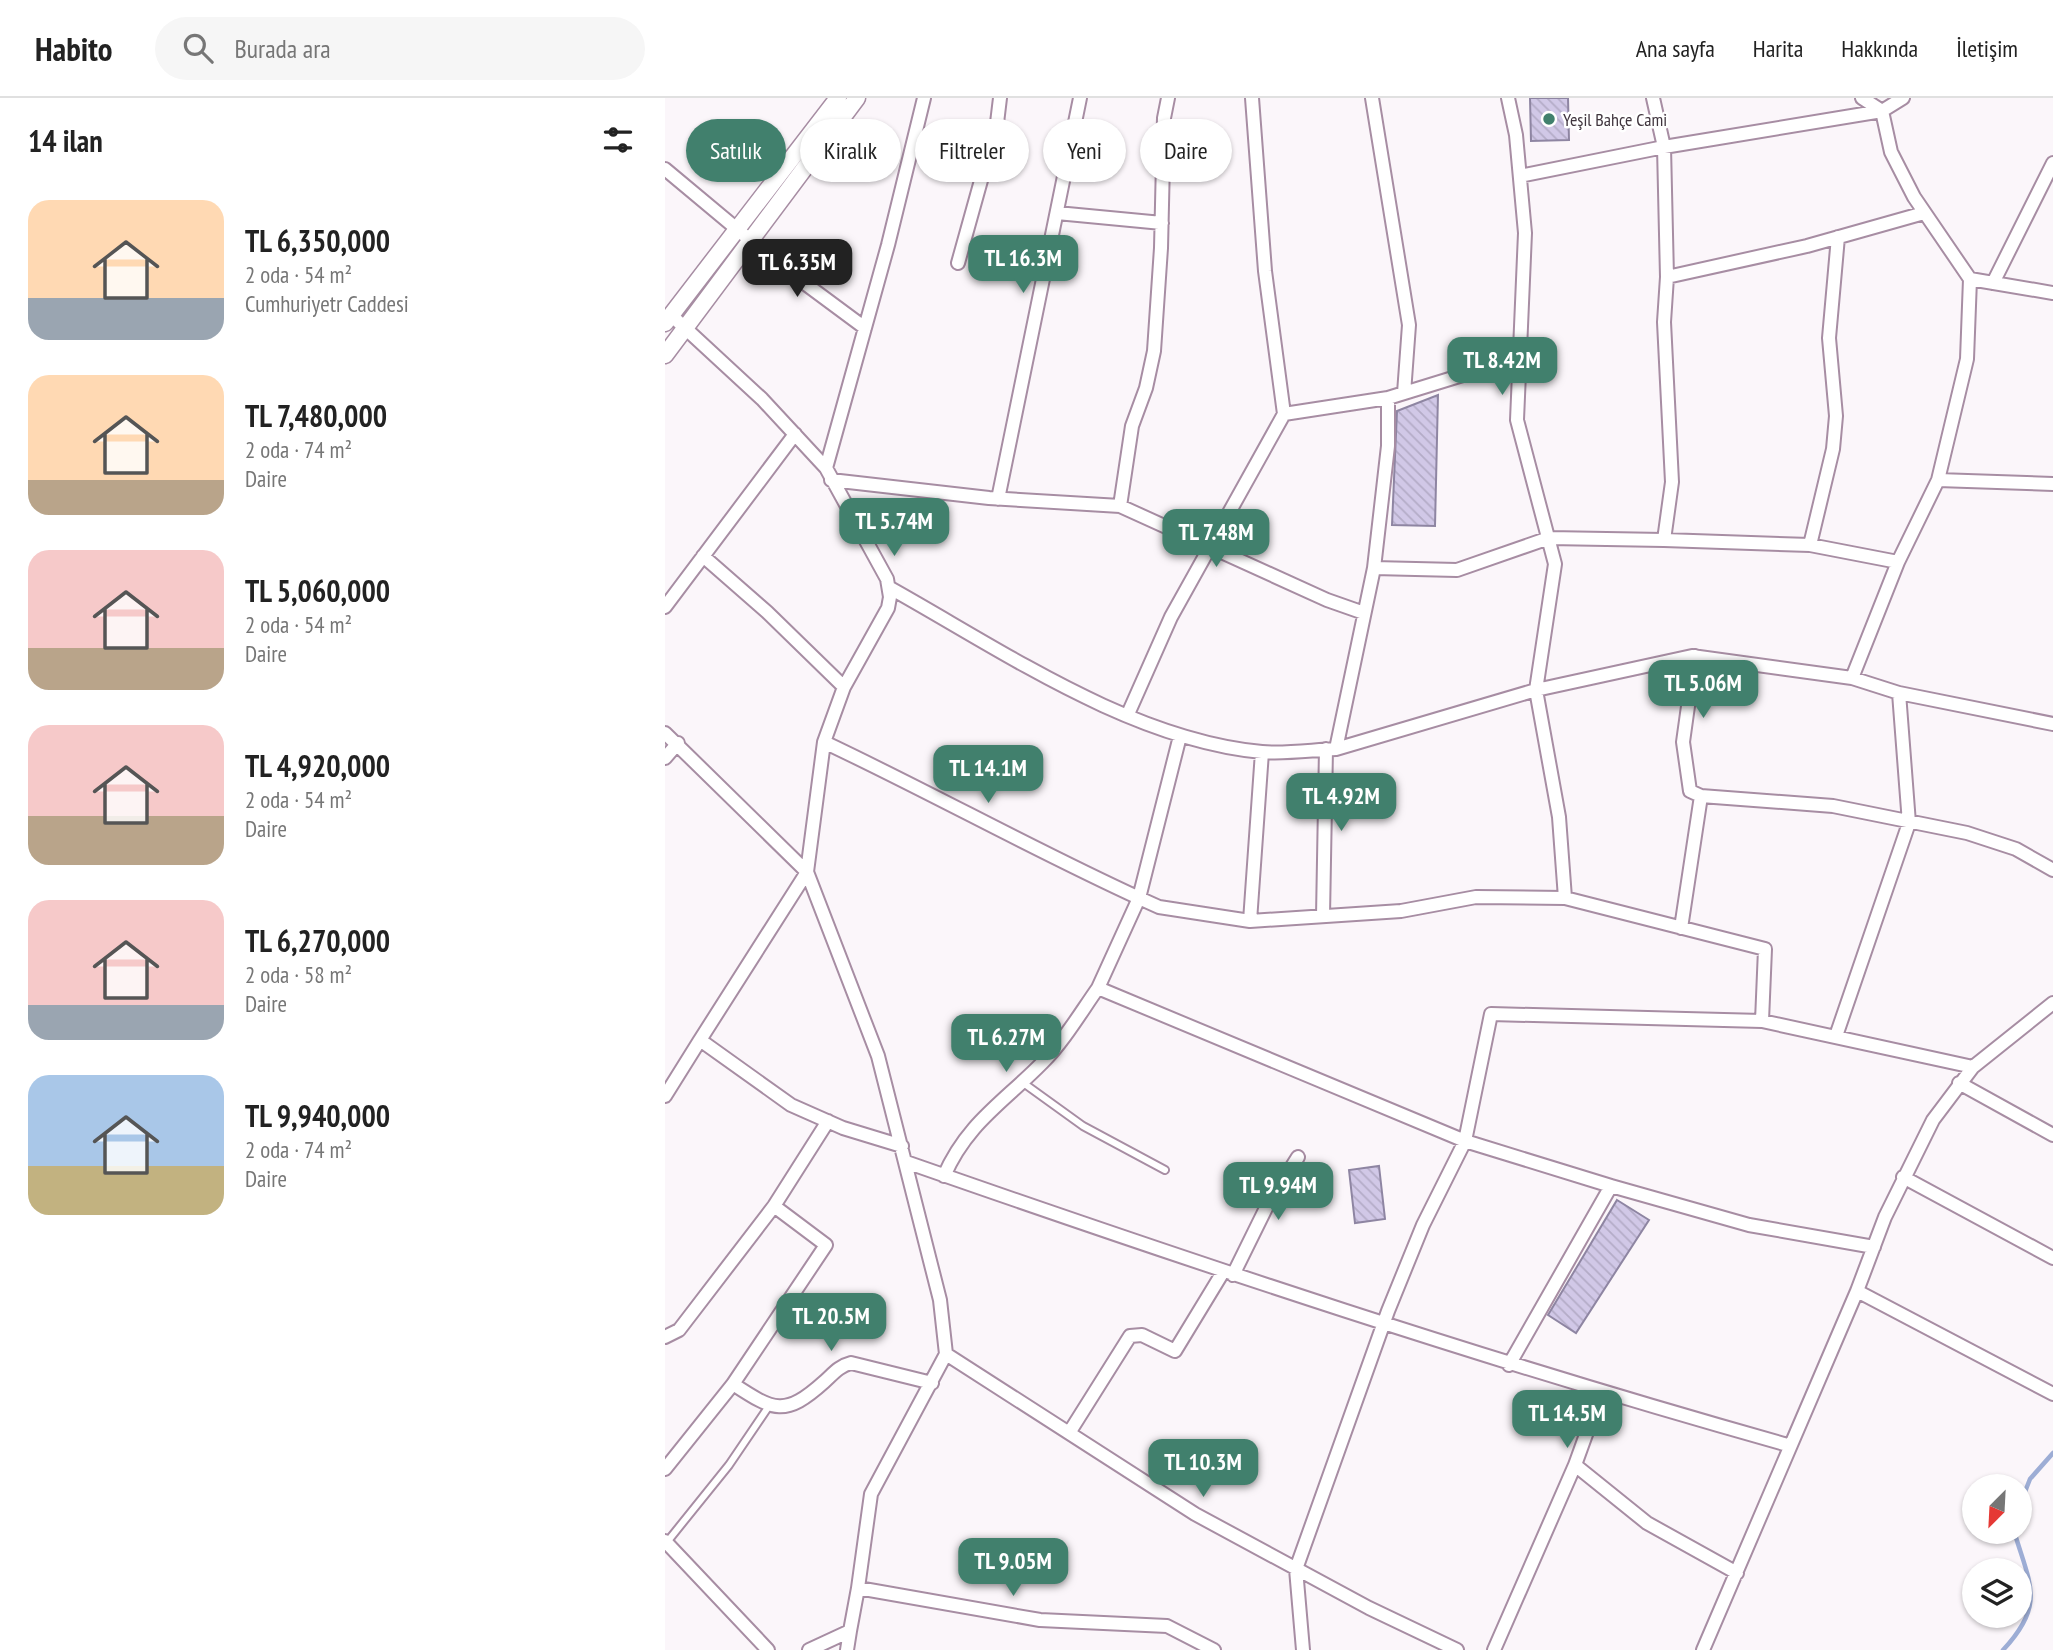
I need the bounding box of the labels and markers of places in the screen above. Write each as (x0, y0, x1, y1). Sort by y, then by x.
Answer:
place label: Yeşil Bahçe Cami (1563, 108, 1667, 131)
marker: Yeşil Bahçe Cami (1541, 111, 1557, 127)
pin: TL 16.3M (951, 236, 1095, 295)
pin: TL 6.35M (725, 240, 869, 299)
pin: TL 8.42M (1430, 338, 1574, 397)
pin: TL 5.74M (822, 498, 966, 558)
pin: TL 7.48M (1144, 510, 1288, 569)
pin: TL 5.06M (1631, 660, 1775, 720)
pin: TL 14.1M (916, 746, 1060, 805)
pin: TL 4.92M (1269, 774, 1413, 833)
pin: TL 6.27M (934, 1014, 1078, 1074)
pin: TL 9.94M (1206, 1162, 1350, 1222)
pin: TL 20.5M (759, 1294, 903, 1353)
pin: TL 14.5M (1495, 1390, 1639, 1450)
pin: TL 10.3M (1131, 1440, 1275, 1499)
pin: TL 9.05M (941, 1538, 1085, 1598)

